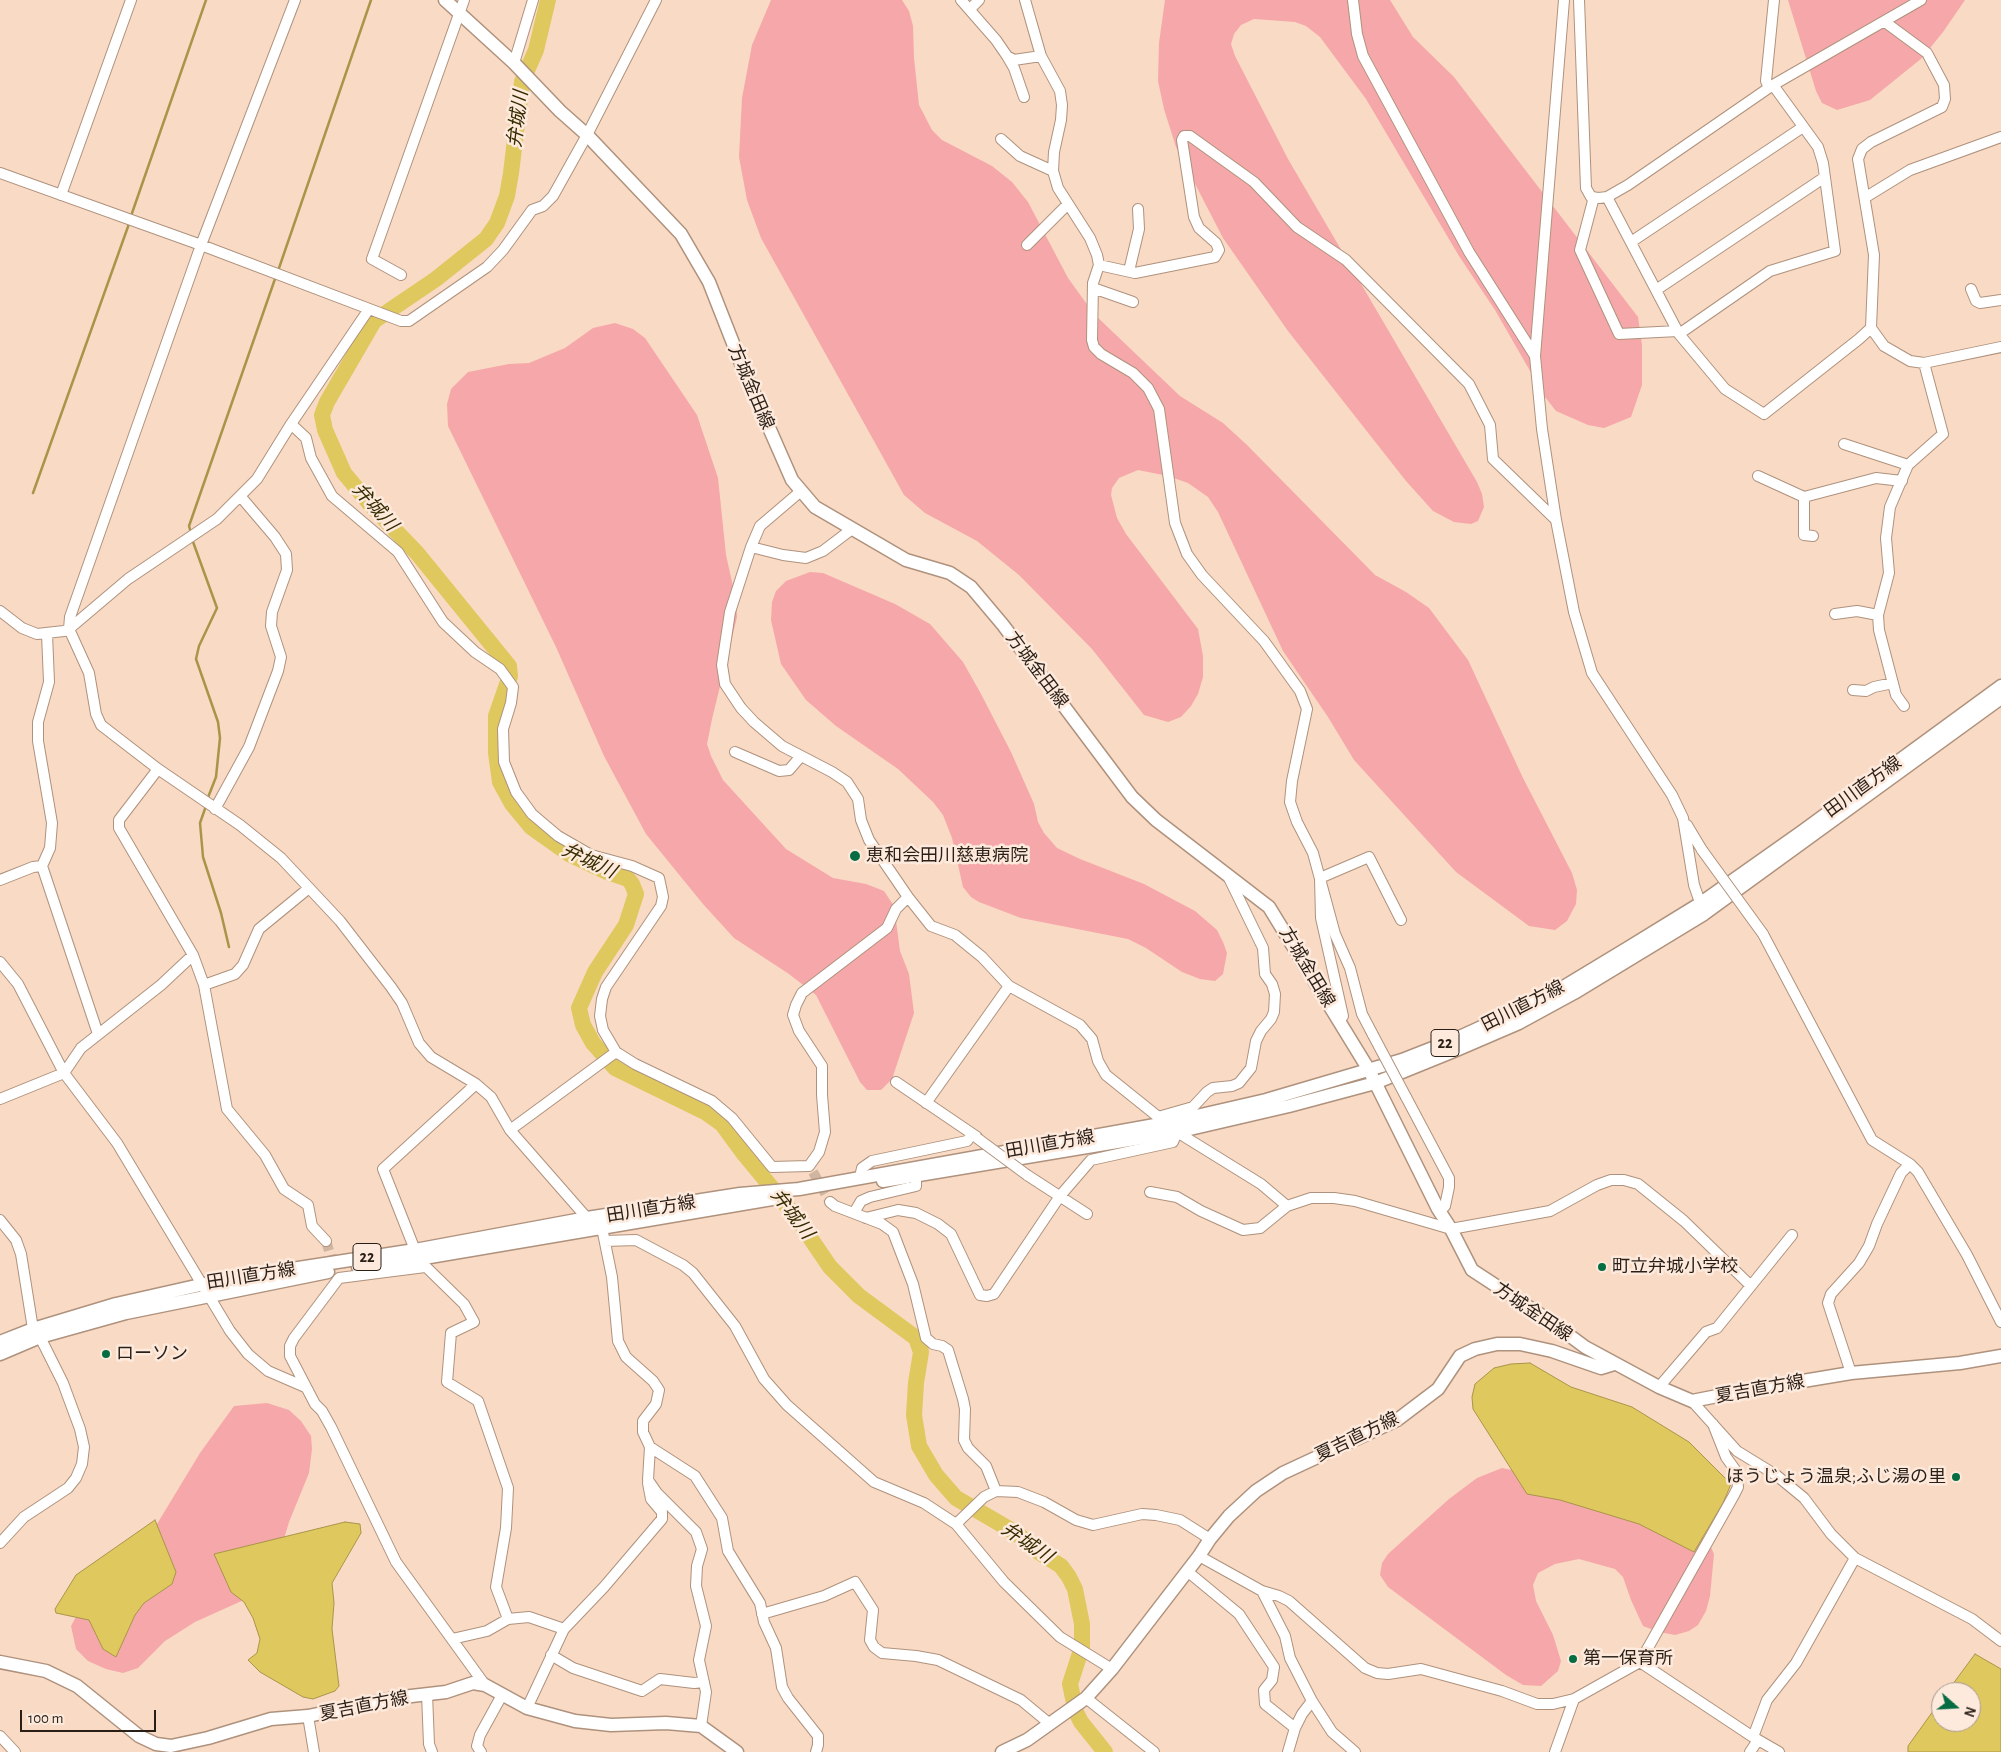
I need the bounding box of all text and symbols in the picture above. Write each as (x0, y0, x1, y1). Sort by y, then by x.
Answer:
water label: 弁城川 (503, 89, 533, 149)
street label: 方城金田線 (723, 341, 779, 433)
water label: 弁城川 (347, 478, 403, 536)
street label: 方城金田線 (1001, 628, 1073, 712)
street label: 田川直方線 (1820, 752, 1906, 822)
water label: 弁城川 (558, 839, 620, 883)
place label: 恵和会田川慈恵病院 (866, 845, 1028, 867)
marker: 恵和会田川慈恵病院 (848, 849, 862, 863)
street label: 方城金田線 (1275, 923, 1339, 1011)
street label: 田川直方線 (1478, 976, 1568, 1036)
road number: 22 (1431, 1030, 1459, 1056)
street label: 田川直方線 (1004, 1126, 1096, 1162)
water label: 弁城川 (766, 1184, 818, 1244)
street label: 田川直方線 (605, 1191, 697, 1227)
road number: 22 (353, 1244, 381, 1270)
place label: 町立弁城小学校 (1612, 1256, 1738, 1278)
street label: 田川直方線 (205, 1258, 297, 1294)
marker: 町立弁城小学校 (1596, 1261, 1608, 1273)
street label: 方城金田線 (1490, 1278, 1576, 1346)
place label: ローソン (116, 1343, 188, 1365)
marker: ローソン (100, 1348, 112, 1360)
street label: 夏吉直方線 (1714, 1371, 1806, 1407)
street label: 夏吉直方線 (1312, 1408, 1402, 1466)
place label: ほうじょう温泉;ふじ湯の里 (1726, 1466, 1946, 1488)
marker: ほうじょう温泉;ふじ湯の里 (1950, 1471, 1962, 1483)
water label: 弁城川 (997, 1518, 1057, 1568)
place label: 第一保育所 (1583, 1648, 1673, 1670)
marker: 第一保育所 (1567, 1653, 1579, 1665)
north arrow (1931, 1682, 1981, 1732)
street label: 夏吉直方線 (318, 1687, 410, 1725)
scale bar (22, 1700, 159, 1732)
text: N (1961, 1705, 1977, 1718)
text: 100 m (28, 1711, 63, 1726)

